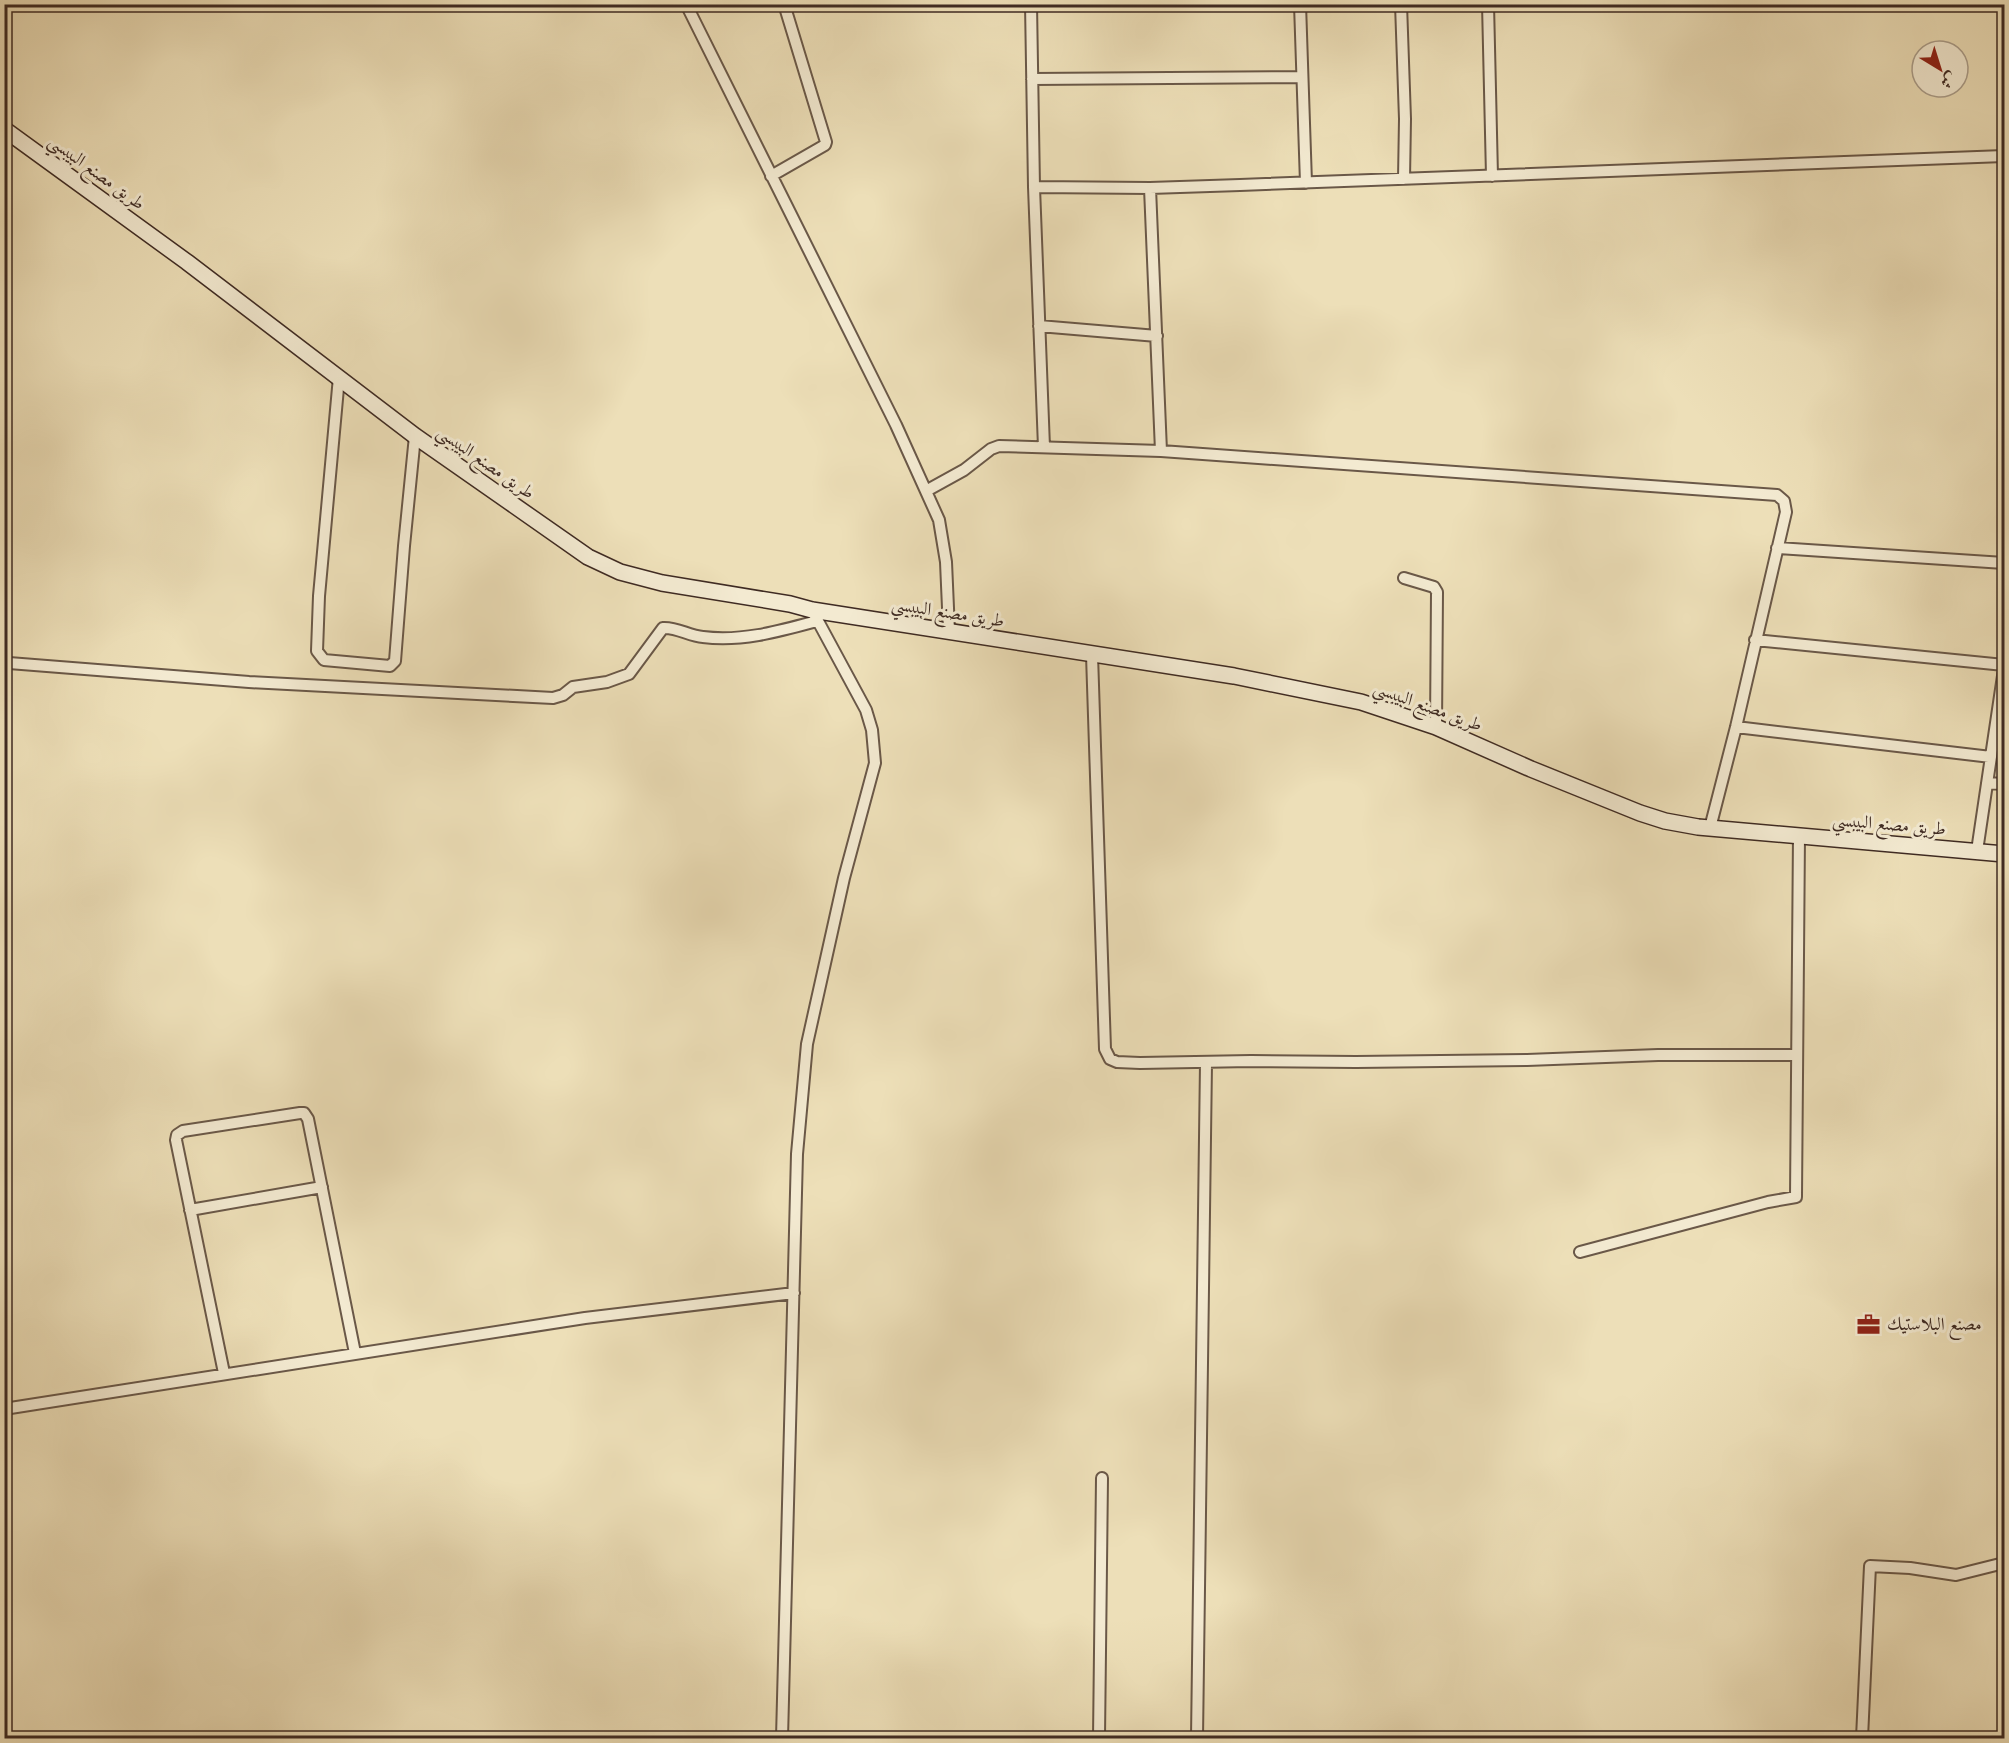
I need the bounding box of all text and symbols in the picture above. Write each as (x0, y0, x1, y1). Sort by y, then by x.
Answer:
north arrow (1910, 39, 1970, 99)
text: ش (1937, 68, 1961, 93)
street label: طريق مصنع البيبسي (41, 130, 149, 219)
street label: طريق مصنع البيبسي (430, 421, 538, 509)
street label: طريق مصنع البيبسي (889, 593, 1006, 638)
street label: طريق مصنع البيبسي (1369, 677, 1485, 741)
street label: طريق مصنع البيبسي (1831, 809, 1947, 846)
office icon: مصنع البلاستيك (1856, 1311, 1882, 1337)
place label: مصنع البلاستيك (1887, 1314, 1982, 1340)

